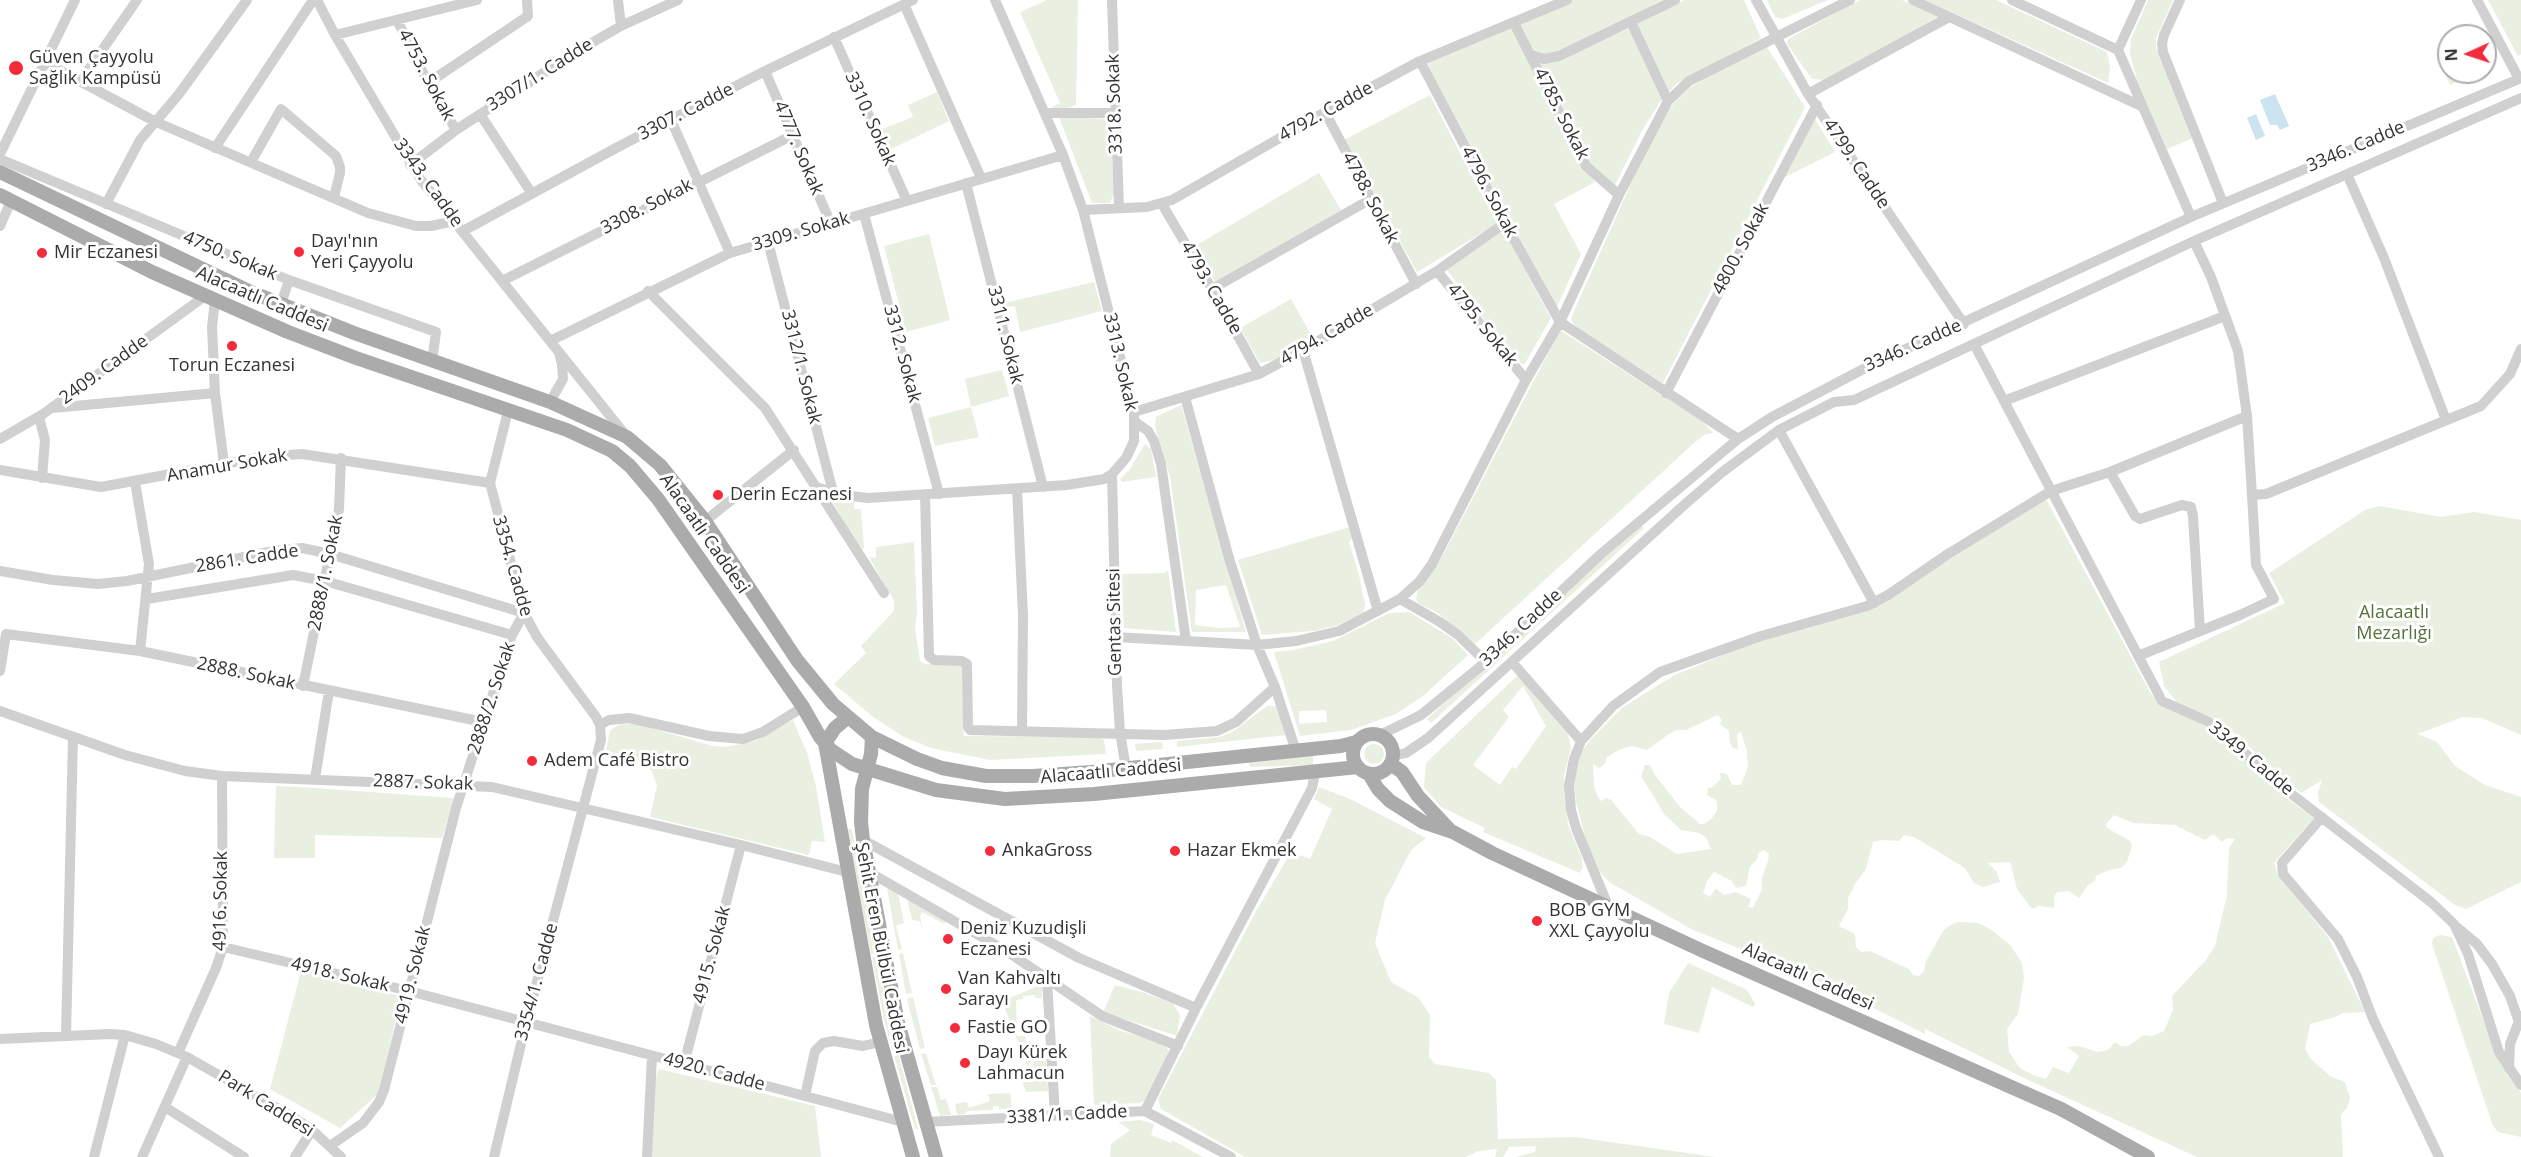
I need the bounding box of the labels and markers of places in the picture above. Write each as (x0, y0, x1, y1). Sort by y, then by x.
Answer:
place label: Güven Çayyolu Sağlık Kampüsü (29, 47, 161, 90)
marker: Güven Çayyolu Sağlık Kampüsü (7, 59, 25, 77)
place label: Dayı'nın Yeri Çayyolu (311, 231, 414, 274)
place label: Mir Eczanesi (54, 242, 158, 264)
marker: Dayı'nın Yeri Çayyolu (292, 245, 306, 259)
marker: Mir Eczanesi (35, 246, 49, 260)
marker: Torun Eczanesi (225, 339, 239, 353)
place label: Torun Eczanesi (169, 355, 295, 377)
place label: Derin Eczanesi (730, 484, 852, 506)
marker: Derin Eczanesi (711, 488, 725, 502)
place label: Adem Café Bistro (544, 750, 689, 772)
marker: Adem Café Bistro (525, 754, 539, 768)
place label: AnkaGross (1002, 840, 1092, 862)
place label: Hazar Ekmek (1187, 840, 1296, 862)
marker: AnkaGross (983, 844, 997, 858)
marker: Hazar Ekmek (1168, 844, 1182, 858)
place label: BOB GYM XXL Çayyolu (1549, 900, 1650, 942)
marker: BOB GYM XXL Çayyolu (1530, 914, 1544, 928)
place label: Deniz Kuzudişli Eczanesi (960, 918, 1087, 960)
marker: Deniz Kuzudişli Eczanesi (941, 932, 955, 946)
place label: Van Kahvaltı Sarayı (958, 968, 1061, 1010)
marker: Van Kahvaltı Sarayı (939, 982, 953, 996)
place label: Fastie GO (967, 1017, 1048, 1039)
marker: Fastie GO (948, 1021, 962, 1035)
place label: Dayı Kürek Lahmacun (977, 1042, 1067, 1084)
marker: Dayı Kürek Lahmacun (958, 1056, 972, 1070)

